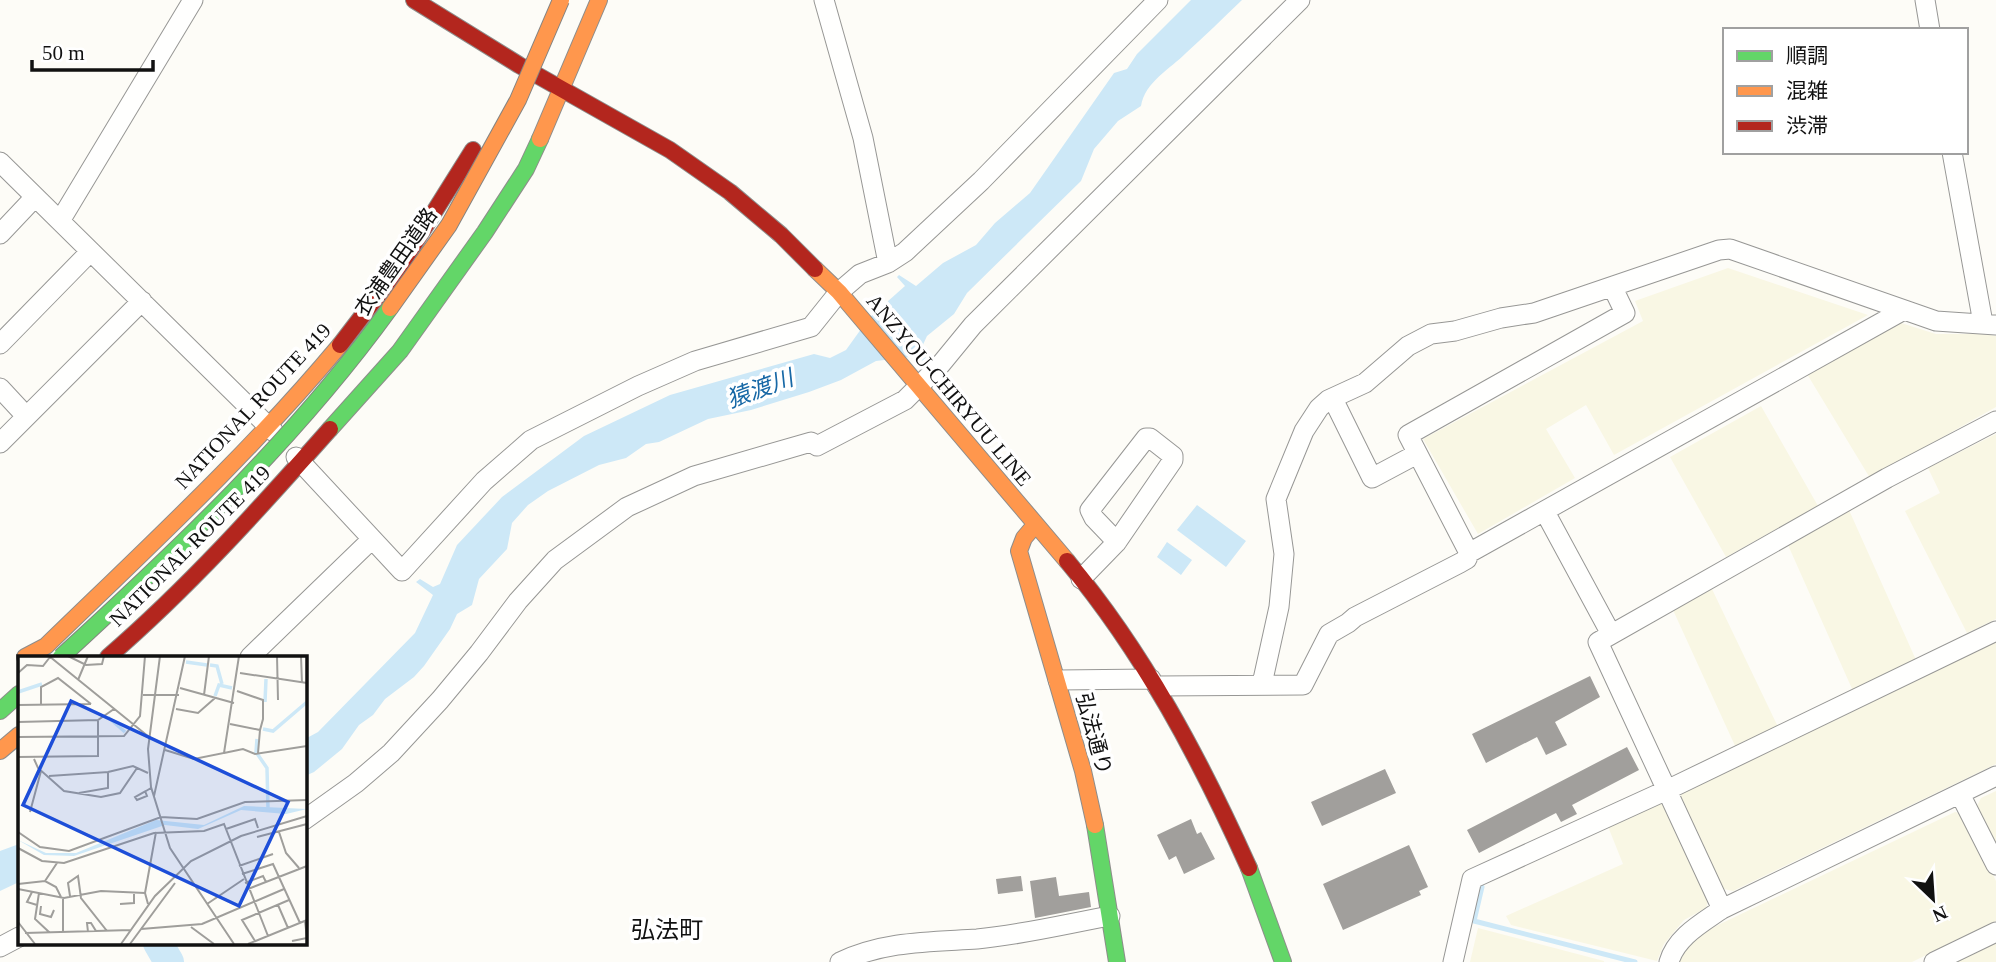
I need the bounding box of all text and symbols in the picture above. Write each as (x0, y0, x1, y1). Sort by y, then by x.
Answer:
scale bar (32, 28, 152, 72)
legend (1723, 28, 1968, 154)
text: 50 m (42, 41, 85, 65)
text: 順調 (1786, 44, 1828, 68)
text: 混雑 (1786, 79, 1828, 103)
text: 渋滞 (1786, 114, 1828, 138)
street label: 衣浦豊田道路 (350, 204, 442, 320)
street label: ANZYOU-CHIRYUU LINE (862, 289, 1036, 491)
street label: NATIONAL ROUTE 419 (170, 318, 336, 494)
water label: 猿渡川 (723, 364, 800, 413)
street label: NATIONAL ROUTE 419 (105, 461, 275, 631)
inset map (18, 656, 306, 944)
street label: 弘法通り (1072, 690, 1116, 778)
north arrow (1898, 864, 1968, 934)
text: N (1929, 902, 1951, 926)
district label: 弘法町 (631, 917, 703, 943)

